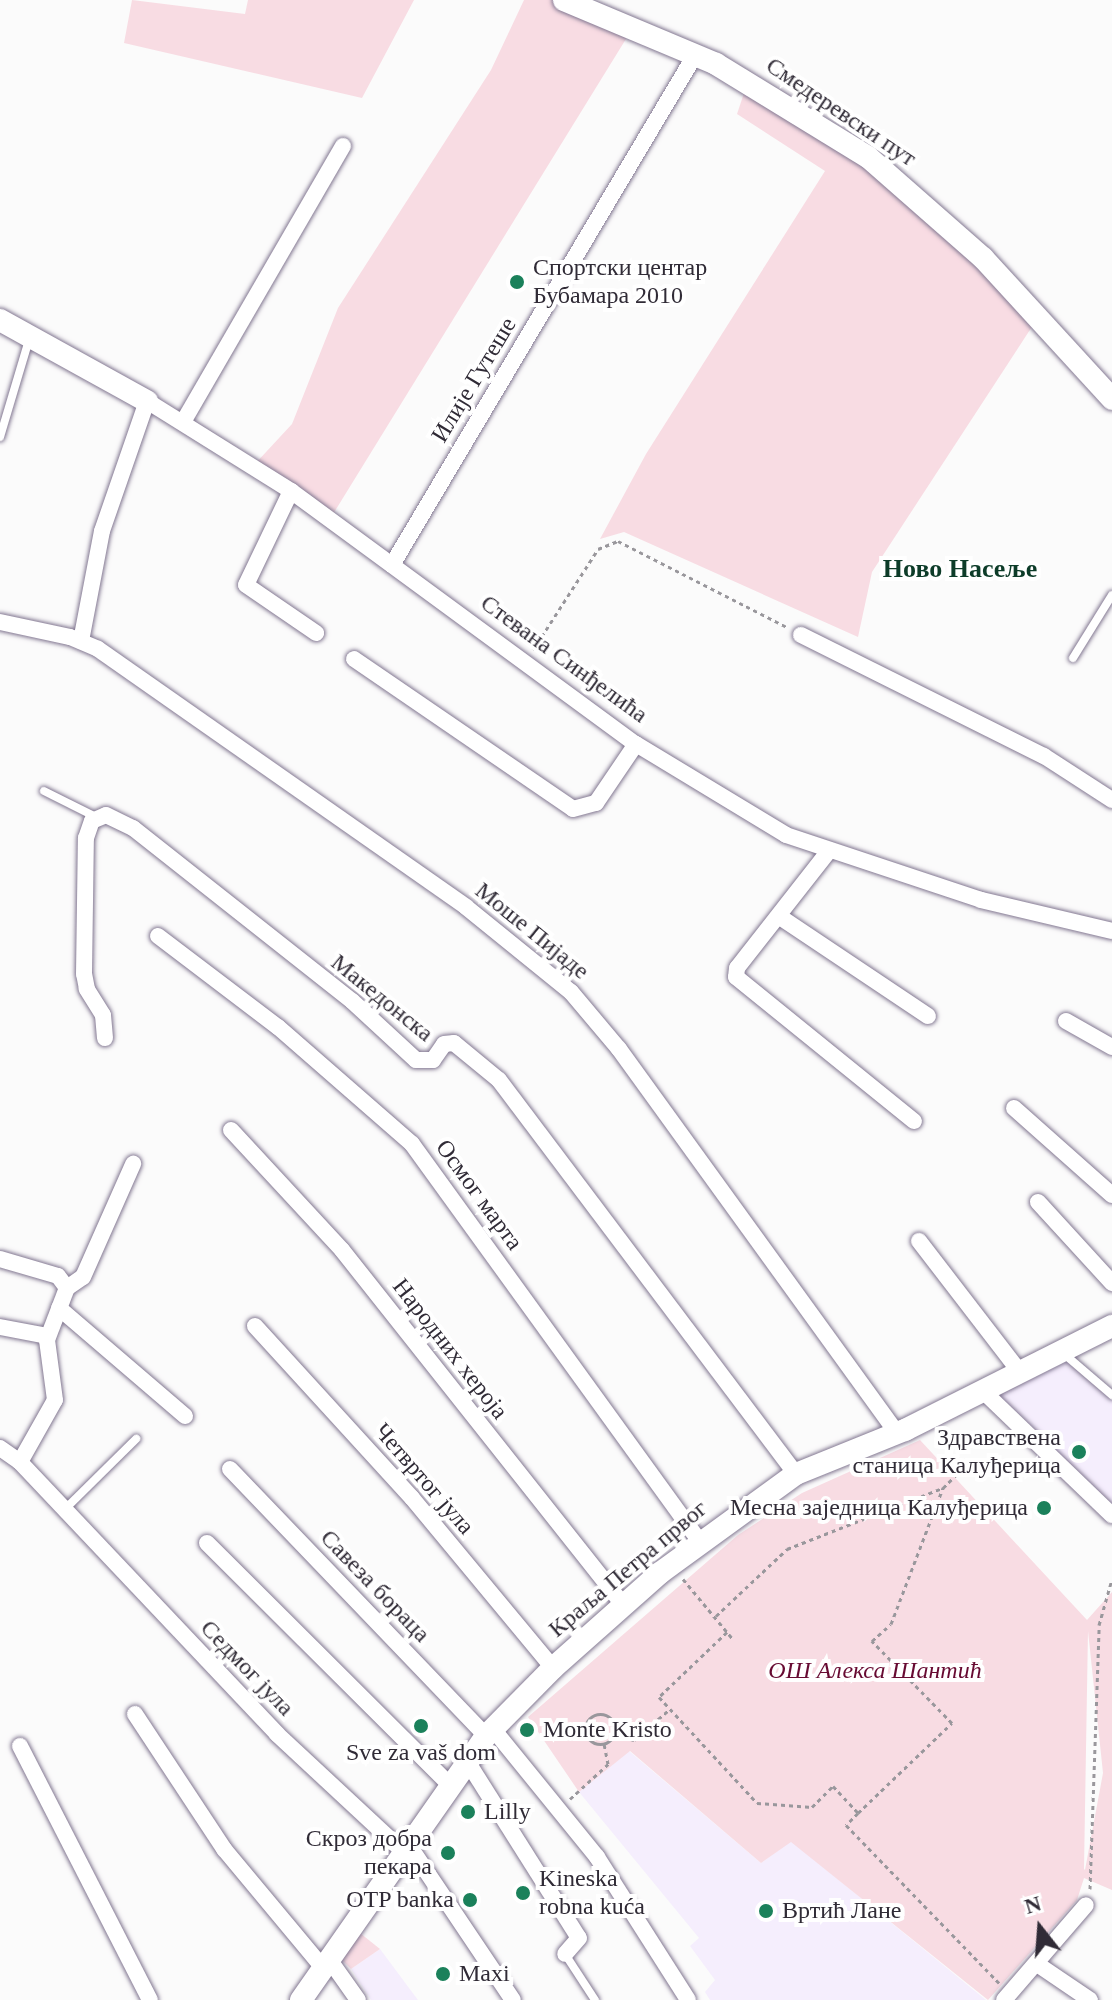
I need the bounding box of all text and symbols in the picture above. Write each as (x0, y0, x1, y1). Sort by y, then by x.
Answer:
street label: Смедеревски пут (761, 51, 921, 173)
place label: Спортски центар Бубамара 2010 (533, 254, 707, 310)
marker: Спортски центар Бубамара 2010 (508, 273, 526, 291)
street label: Илије Гутеше (425, 312, 523, 448)
district label: Ново Насеље (883, 553, 1037, 585)
street label: Стевана Синђелића (475, 589, 653, 729)
street label: Моше Пијаде (469, 876, 595, 986)
street label: Македонска (325, 948, 439, 1048)
street label: Осмог марта (429, 1134, 529, 1256)
street label: Народних хероја (386, 1273, 514, 1425)
street label: Четвртог јула (368, 1417, 480, 1541)
place label: Здравствена станица Калуђерица (853, 1424, 1061, 1480)
marker: Здравствена станица Калуђерица (1068, 1441, 1090, 1463)
street label: Краља Петра првог (543, 1494, 713, 1644)
place label: Месна заједница Калуђерица (730, 1494, 1028, 1522)
marker: Месна заједница Калуђерица (1035, 1499, 1053, 1517)
street label: Савеза бораца (314, 1524, 436, 1648)
street label: Седмог јула (194, 1614, 300, 1722)
park label: ОШ Алекса Шантић (768, 1657, 982, 1685)
place label: Monte Kristo (543, 1716, 672, 1744)
marker: Sve za vaš dom (412, 1717, 430, 1735)
marker: Monte Kristo (518, 1721, 536, 1739)
place label: Sve za vaš dom (346, 1739, 496, 1767)
place label: Lilly (484, 1798, 531, 1826)
marker: Lilly (459, 1803, 477, 1821)
place label: Скроз добра пекара (306, 1825, 432, 1881)
marker: Скроз добра пекара (439, 1844, 457, 1862)
place label: Kineska robna kuća (539, 1865, 645, 1921)
marker: Kineska robna kuća (514, 1884, 532, 1902)
place label: OTP banka (345, 1886, 454, 1914)
north arrow (1000, 1888, 1080, 1968)
text: N (1022, 1890, 1044, 1919)
marker: OTP banka (461, 1891, 479, 1909)
place label: Вртић Лане (782, 1897, 901, 1925)
marker: Вртић Лане (757, 1902, 775, 1920)
place label: Maxi (459, 1960, 510, 1988)
marker: Maxi (434, 1965, 452, 1983)

